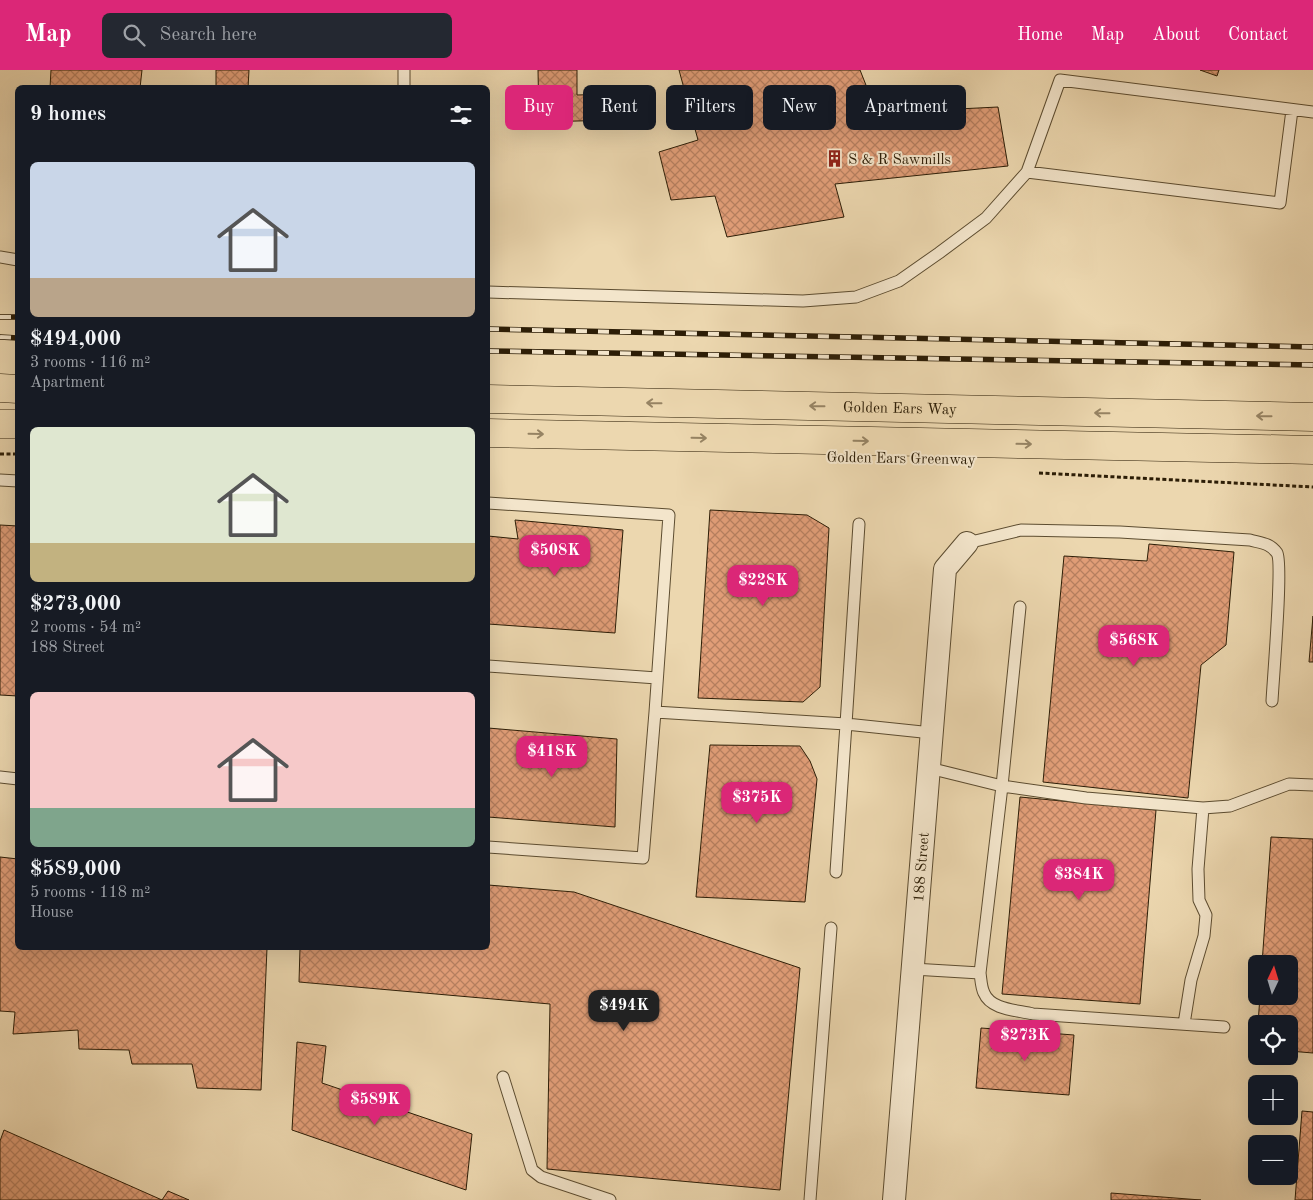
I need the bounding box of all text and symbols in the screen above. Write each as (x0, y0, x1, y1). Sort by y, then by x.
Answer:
search box (102, 13, 452, 58)
icon: search (120, 21, 148, 49)
text: Map (25, 23, 72, 47)
text: Search here (160, 26, 257, 45)
text: Home (1017, 26, 1063, 44)
text: Map (1091, 26, 1124, 44)
text: About (1152, 26, 1200, 44)
text: Contact (1228, 26, 1288, 44)
chip: Buy (505, 85, 573, 130)
chip: Rent (583, 85, 656, 130)
chip: Filters (666, 85, 753, 130)
chip: New (763, 85, 836, 130)
chip: Apartment (846, 85, 966, 130)
icon: filters (447, 101, 475, 129)
text: 9 homes (30, 104, 106, 125)
building icon: S & R Sawmills (824, 149, 844, 169)
place label: S & R Sawmills (848, 153, 951, 168)
icon: home (208, 195, 298, 285)
text: $494,000 (30, 329, 121, 350)
text: 3 rooms · 116 m² (30, 355, 150, 371)
text: Apartment (30, 375, 105, 391)
one-way arrow (647, 398, 663, 408)
street label: Golden Ears Way (843, 401, 957, 418)
one-way arrow (809, 402, 825, 411)
one-way arrow (1094, 408, 1110, 418)
one-way arrow (1257, 412, 1273, 421)
one-way arrow (528, 430, 544, 439)
one-way arrow (690, 433, 706, 442)
one-way arrow (852, 436, 869, 446)
one-way arrow (1015, 439, 1031, 449)
street label: Golden Ears Greenway (826, 451, 976, 468)
icon: home (208, 460, 298, 550)
pin: $508K (520, 534, 590, 577)
text: $508K (530, 543, 580, 559)
pin: $228K (728, 564, 798, 607)
text: $228K (738, 573, 788, 589)
text: $273,000 (30, 594, 121, 615)
text: 2 rooms · 54 m² (30, 620, 141, 636)
pin: $568K (1099, 624, 1169, 667)
text: $568K (1109, 633, 1159, 649)
text: 188 Street (30, 640, 105, 656)
icon: home (208, 725, 298, 815)
pin: $418K (517, 736, 587, 778)
text: $418K (527, 744, 577, 760)
pin: $375K (722, 782, 792, 824)
text: $375K (732, 790, 782, 806)
street label: 188 Street (912, 832, 933, 903)
pin: $384K (1044, 858, 1114, 901)
text: $589,000 (30, 859, 121, 880)
text: $384K (1054, 867, 1104, 883)
text: 5 rooms · 118 m² (30, 885, 150, 901)
text: House (30, 905, 73, 921)
north arrow (1248, 955, 1298, 1005)
map controls (1248, 955, 1298, 1185)
pin: $494K (589, 990, 659, 1032)
text: $494K (599, 998, 649, 1014)
button: locate (1248, 1015, 1298, 1065)
pin: $273K (990, 1020, 1060, 1062)
text: $273K (1000, 1028, 1050, 1044)
button: + (1248, 1075, 1298, 1125)
pin: $589K (340, 1084, 410, 1126)
text: $589K (350, 1092, 400, 1108)
button: − (1248, 1135, 1298, 1185)

